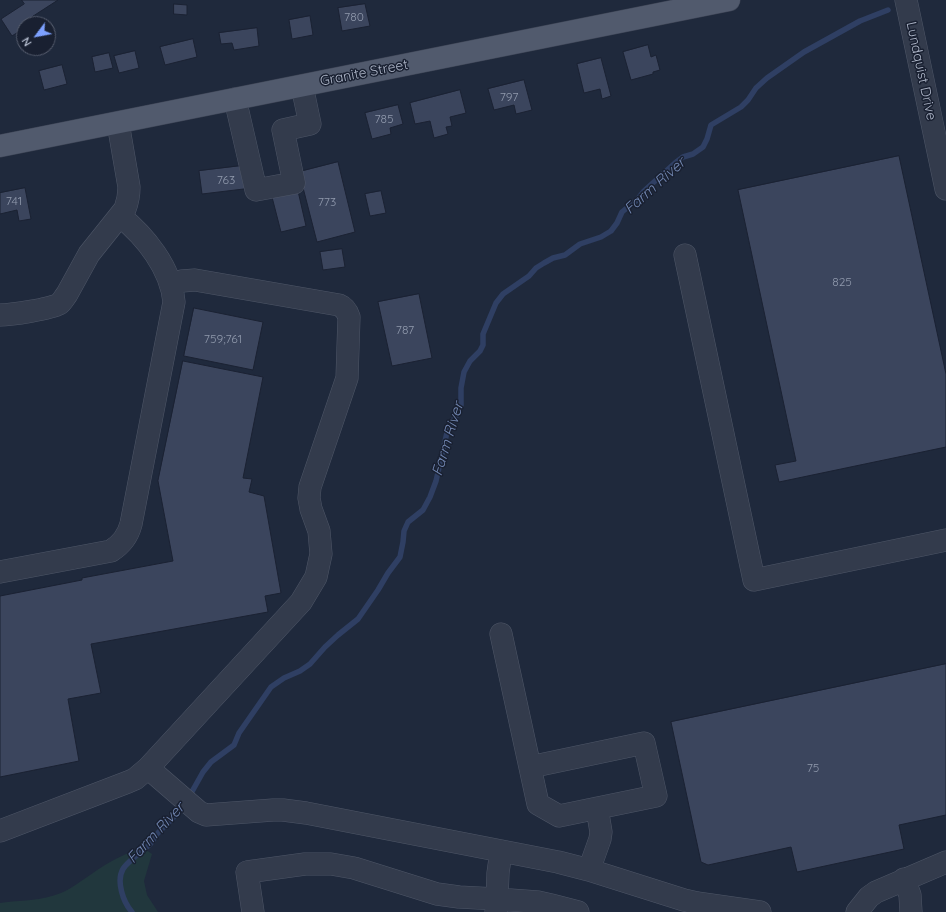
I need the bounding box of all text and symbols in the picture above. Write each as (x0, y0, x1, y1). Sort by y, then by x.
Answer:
house number: 780 (344, 10, 364, 24)
north arrow (16, 16, 56, 56)
street label: Lundquist Drive (902, 20, 940, 122)
text: N (19, 35, 35, 49)
street label: Granite Street (319, 56, 409, 90)
house number: 797 (500, 90, 518, 104)
house number: 785 (374, 112, 394, 126)
water label: Farm River (621, 154, 689, 218)
house number: 763 (217, 173, 235, 187)
house number: 741 (6, 194, 22, 208)
house number: 773 (318, 195, 336, 209)
house number: 825 (832, 275, 852, 289)
house number: 787 (396, 323, 414, 337)
house number: 759;761 (204, 332, 242, 346)
water label: Farm River (428, 400, 468, 478)
house number: 75 (807, 761, 819, 775)
water label: Farm River (123, 799, 189, 867)

